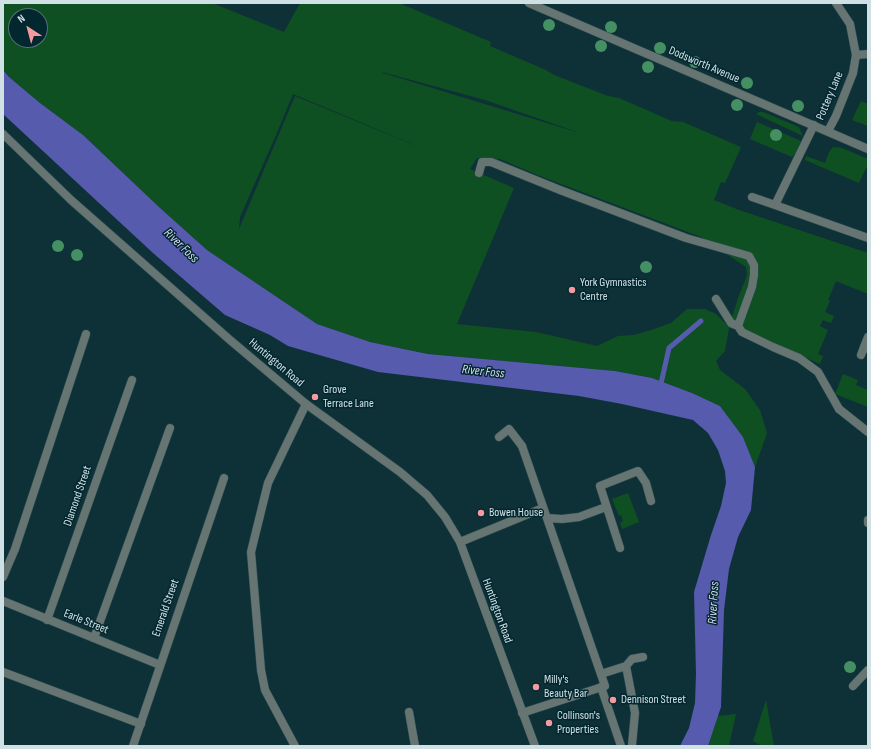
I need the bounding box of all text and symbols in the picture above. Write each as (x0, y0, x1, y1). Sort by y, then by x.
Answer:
north arrow (8, 8, 48, 48)
text: N (15, 12, 27, 26)
street label: Dodsworth Avenue (666, 44, 742, 86)
street label: Pottery Lane (813, 70, 847, 122)
water label: River Foss (160, 226, 202, 266)
place label: York Gymnastics Centre (580, 276, 647, 304)
marker: York Gymnastics Centre (567, 285, 577, 295)
street label: Huntington Road (245, 336, 307, 390)
water label: River Foss (461, 362, 505, 382)
place label: Grove Terrace Lane (323, 383, 374, 411)
marker: Grove Terrace Lane (310, 392, 320, 402)
street label: Diamond Street (61, 464, 95, 528)
place label: Bowen House (489, 506, 543, 520)
marker: Bowen House (476, 508, 486, 518)
street label: Emerald Street (149, 577, 183, 639)
street label: Huntington Road (479, 577, 515, 645)
water label: River Foss (705, 581, 723, 625)
street label: Earle Street (61, 607, 111, 637)
place label: Milly's Beauty Bar (544, 673, 587, 701)
marker: Milly's Beauty Bar (531, 682, 541, 692)
place label: Dennison Street (621, 693, 686, 707)
marker: Dennison Street (608, 695, 618, 705)
place label: Collinson's Properties (557, 709, 600, 737)
marker: Collinson's Properties (544, 718, 554, 728)

